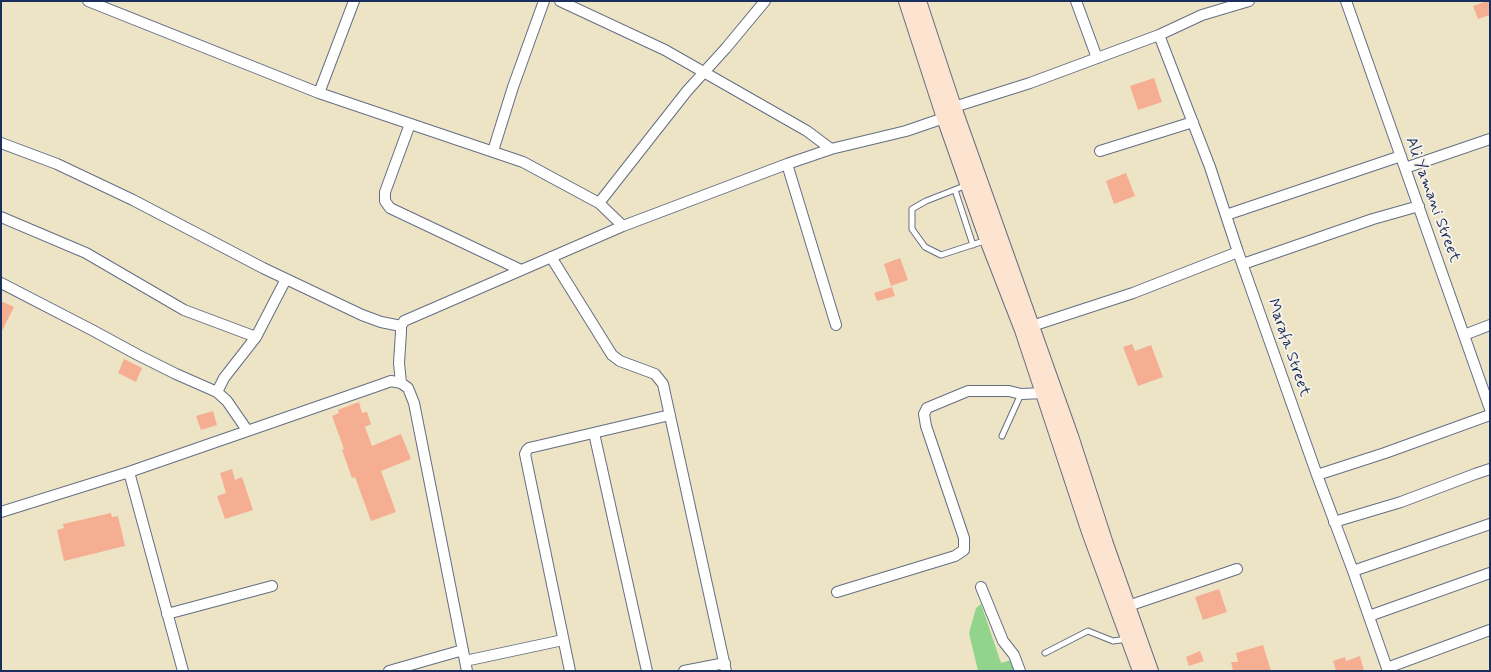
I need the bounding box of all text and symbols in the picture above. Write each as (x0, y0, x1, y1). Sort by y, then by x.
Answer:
street label: Ali Yamani Street (1400, 135, 1464, 265)
street label: Marafa Street (1262, 297, 1314, 399)

